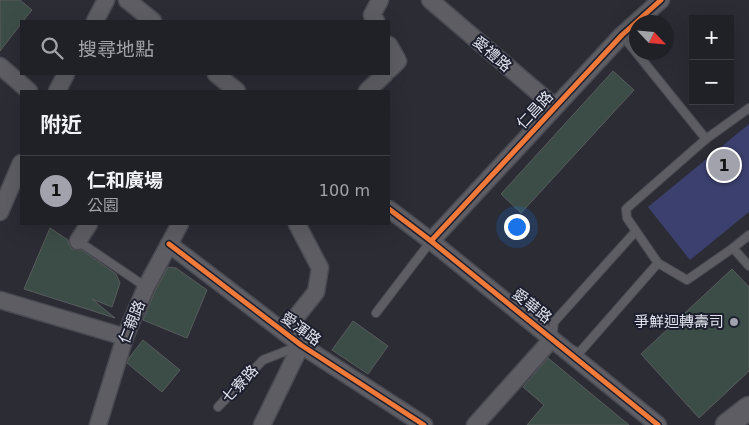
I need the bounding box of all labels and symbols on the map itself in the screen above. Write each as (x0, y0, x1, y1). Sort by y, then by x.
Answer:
north arrow (629, 15, 674, 60)
street label: 愛禮路 (469, 32, 515, 76)
street label: 仁昌路 (513, 87, 557, 133)
pin: 1 (708, 146, 740, 184)
your location (504, 214, 530, 240)
street label: 愛華路 (509, 285, 555, 327)
street label: 仁親路 (115, 298, 149, 346)
street label: 愛渾路 (278, 308, 324, 350)
place label: 爭鮮迴轉壽司 (634, 313, 724, 331)
marker: 爭鮮迴轉壽司 (728, 316, 740, 328)
street label: 七寮路 (218, 361, 262, 407)

